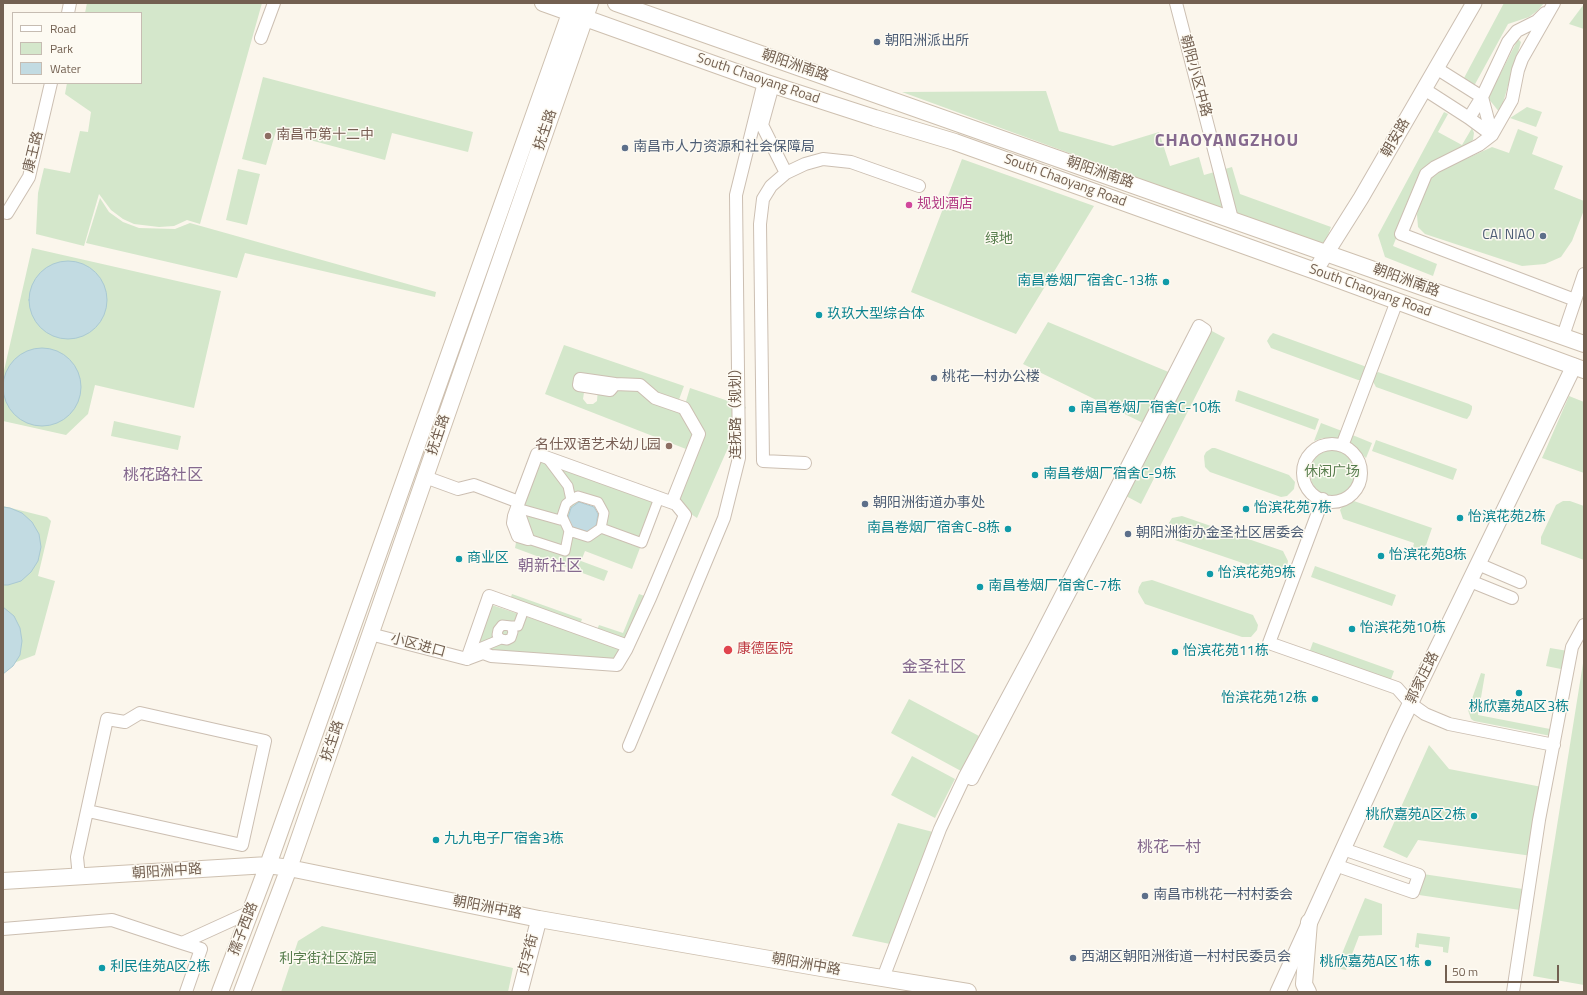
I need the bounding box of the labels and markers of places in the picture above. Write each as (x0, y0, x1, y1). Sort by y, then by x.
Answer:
place label: 朝阳洲派出所 (885, 34, 969, 50)
marker: 朝阳洲派出所 (872, 37, 882, 47)
place label: 南昌市第十二中 (276, 128, 374, 144)
marker: 南昌市第十二中 (263, 131, 273, 141)
place label: 南昌市人力资源和社会保障局 (633, 140, 815, 156)
marker: 南昌市人力资源和社会保障局 (620, 143, 630, 153)
place label: 规划酒店 (917, 197, 973, 213)
marker: 规划酒店 (904, 200, 914, 210)
place label: CAI NIAO (1482, 228, 1535, 244)
marker: CAI NIAO (1538, 231, 1548, 241)
place label: 南昌卷烟厂宿舍C-13栋 (1017, 274, 1158, 290)
marker: 南昌卷烟厂宿舍C-13栋 (1161, 277, 1171, 287)
place label: 玖玖大型综合体 (827, 307, 925, 323)
marker: 玖玖大型综合体 (814, 310, 824, 320)
place label: 桃花一村办公楼 (942, 370, 1040, 386)
marker: 桃花一村办公楼 (929, 373, 939, 383)
place label: 南昌卷烟厂宿舍C-10栋 (1080, 401, 1221, 417)
marker: 南昌卷烟厂宿舍C-10栋 (1067, 404, 1077, 414)
place label: 名仕双语艺术幼儿园 (535, 438, 661, 454)
marker: 名仕双语艺术幼儿园 (664, 441, 674, 451)
place label: 南昌卷烟厂宿舍C-9栋 (1043, 467, 1176, 483)
marker: 南昌卷烟厂宿舍C-9栋 (1030, 470, 1040, 480)
place label: 朝阳洲街道办事处 (873, 496, 985, 512)
marker: 朝阳洲街道办事处 (860, 499, 870, 509)
place label: 怡滨花苑7栋 (1254, 501, 1332, 517)
marker: 怡滨花苑7栋 (1241, 504, 1251, 514)
place label: 怡滨花苑2栋 (1468, 510, 1546, 526)
marker: 怡滨花苑2栋 (1455, 513, 1465, 523)
place label: 南昌卷烟厂宿舍C-8栋 (867, 521, 1000, 537)
marker: 南昌卷烟厂宿舍C-8栋 (1003, 524, 1013, 534)
place label: 朝阳洲街办金圣社区居委会 (1136, 526, 1304, 542)
marker: 朝阳洲街办金圣社区居委会 (1123, 529, 1133, 539)
place label: 怡滨花苑8栋 (1389, 548, 1467, 564)
place label: 商业区 (467, 551, 509, 567)
marker: 怡滨花苑8栋 (1376, 551, 1386, 561)
marker: 商业区 (454, 554, 464, 564)
place label: 怡滨花苑9栋 (1218, 566, 1296, 582)
marker: 怡滨花苑9栋 (1205, 569, 1215, 579)
place label: 南昌卷烟厂宿舍C-7栋 (988, 579, 1121, 595)
marker: 南昌卷烟厂宿舍C-7栋 (975, 582, 985, 592)
place label: 怡滨花苑10栋 (1360, 621, 1446, 637)
marker: 怡滨花苑10栋 (1347, 624, 1357, 634)
place label: 康德医院 (737, 642, 793, 658)
marker: 康德医院 (722, 644, 734, 656)
place label: 怡滨花苑11栋 (1183, 644, 1269, 660)
marker: 怡滨花苑11栋 (1170, 647, 1180, 657)
marker: 桃欣嘉苑A区3栋 (1514, 688, 1524, 698)
place label: 怡滨花苑12栋 (1221, 691, 1307, 707)
marker: 怡滨花苑12栋 (1310, 694, 1320, 704)
place label: 桃欣嘉苑A区3栋 (1469, 700, 1569, 716)
place label: 桃欣嘉苑A区2栋 (1366, 808, 1466, 824)
marker: 桃欣嘉苑A区2栋 (1469, 811, 1479, 821)
place label: 九九电子厂宿舍3栋 (444, 832, 564, 848)
marker: 九九电子厂宿舍3栋 (431, 835, 441, 845)
place label: 南昌市桃花一村村委会 (1153, 888, 1293, 904)
marker: 南昌市桃花一村村委会 (1140, 891, 1150, 901)
place label: 西湖区朝阳洲街道一村村民委员会 (1081, 950, 1291, 966)
marker: 西湖区朝阳洲街道一村村民委员会 (1068, 953, 1078, 963)
place label: 桃欣嘉苑A区1栋 (1320, 955, 1420, 971)
marker: 桃欣嘉苑A区1栋 (1423, 958, 1433, 968)
place label: 利民佳苑A区2栋 (110, 960, 210, 976)
marker: 利民佳苑A区2栋 (97, 963, 107, 973)

